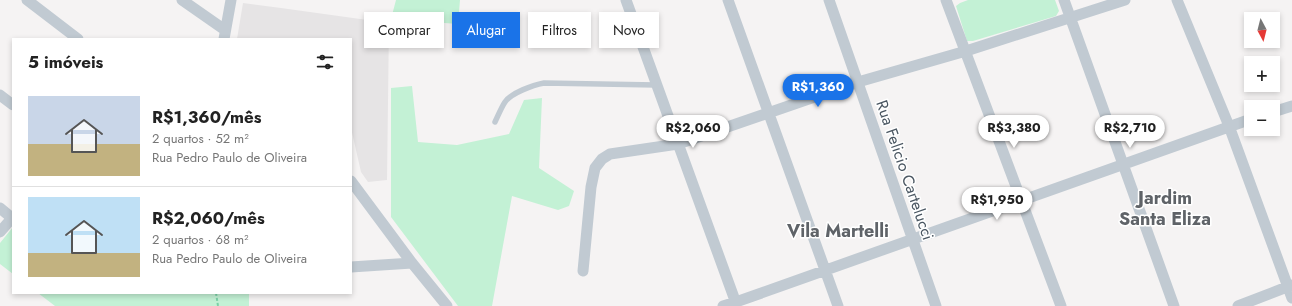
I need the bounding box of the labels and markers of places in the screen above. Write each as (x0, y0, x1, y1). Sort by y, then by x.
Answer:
pin: R$1,360 (781, 74, 855, 108)
pin: R$2,060 (656, 115, 730, 149)
pin: R$3,380 (977, 115, 1051, 149)
pin: R$2,710 (1093, 115, 1167, 149)
pin: R$1,950 (960, 187, 1034, 221)

